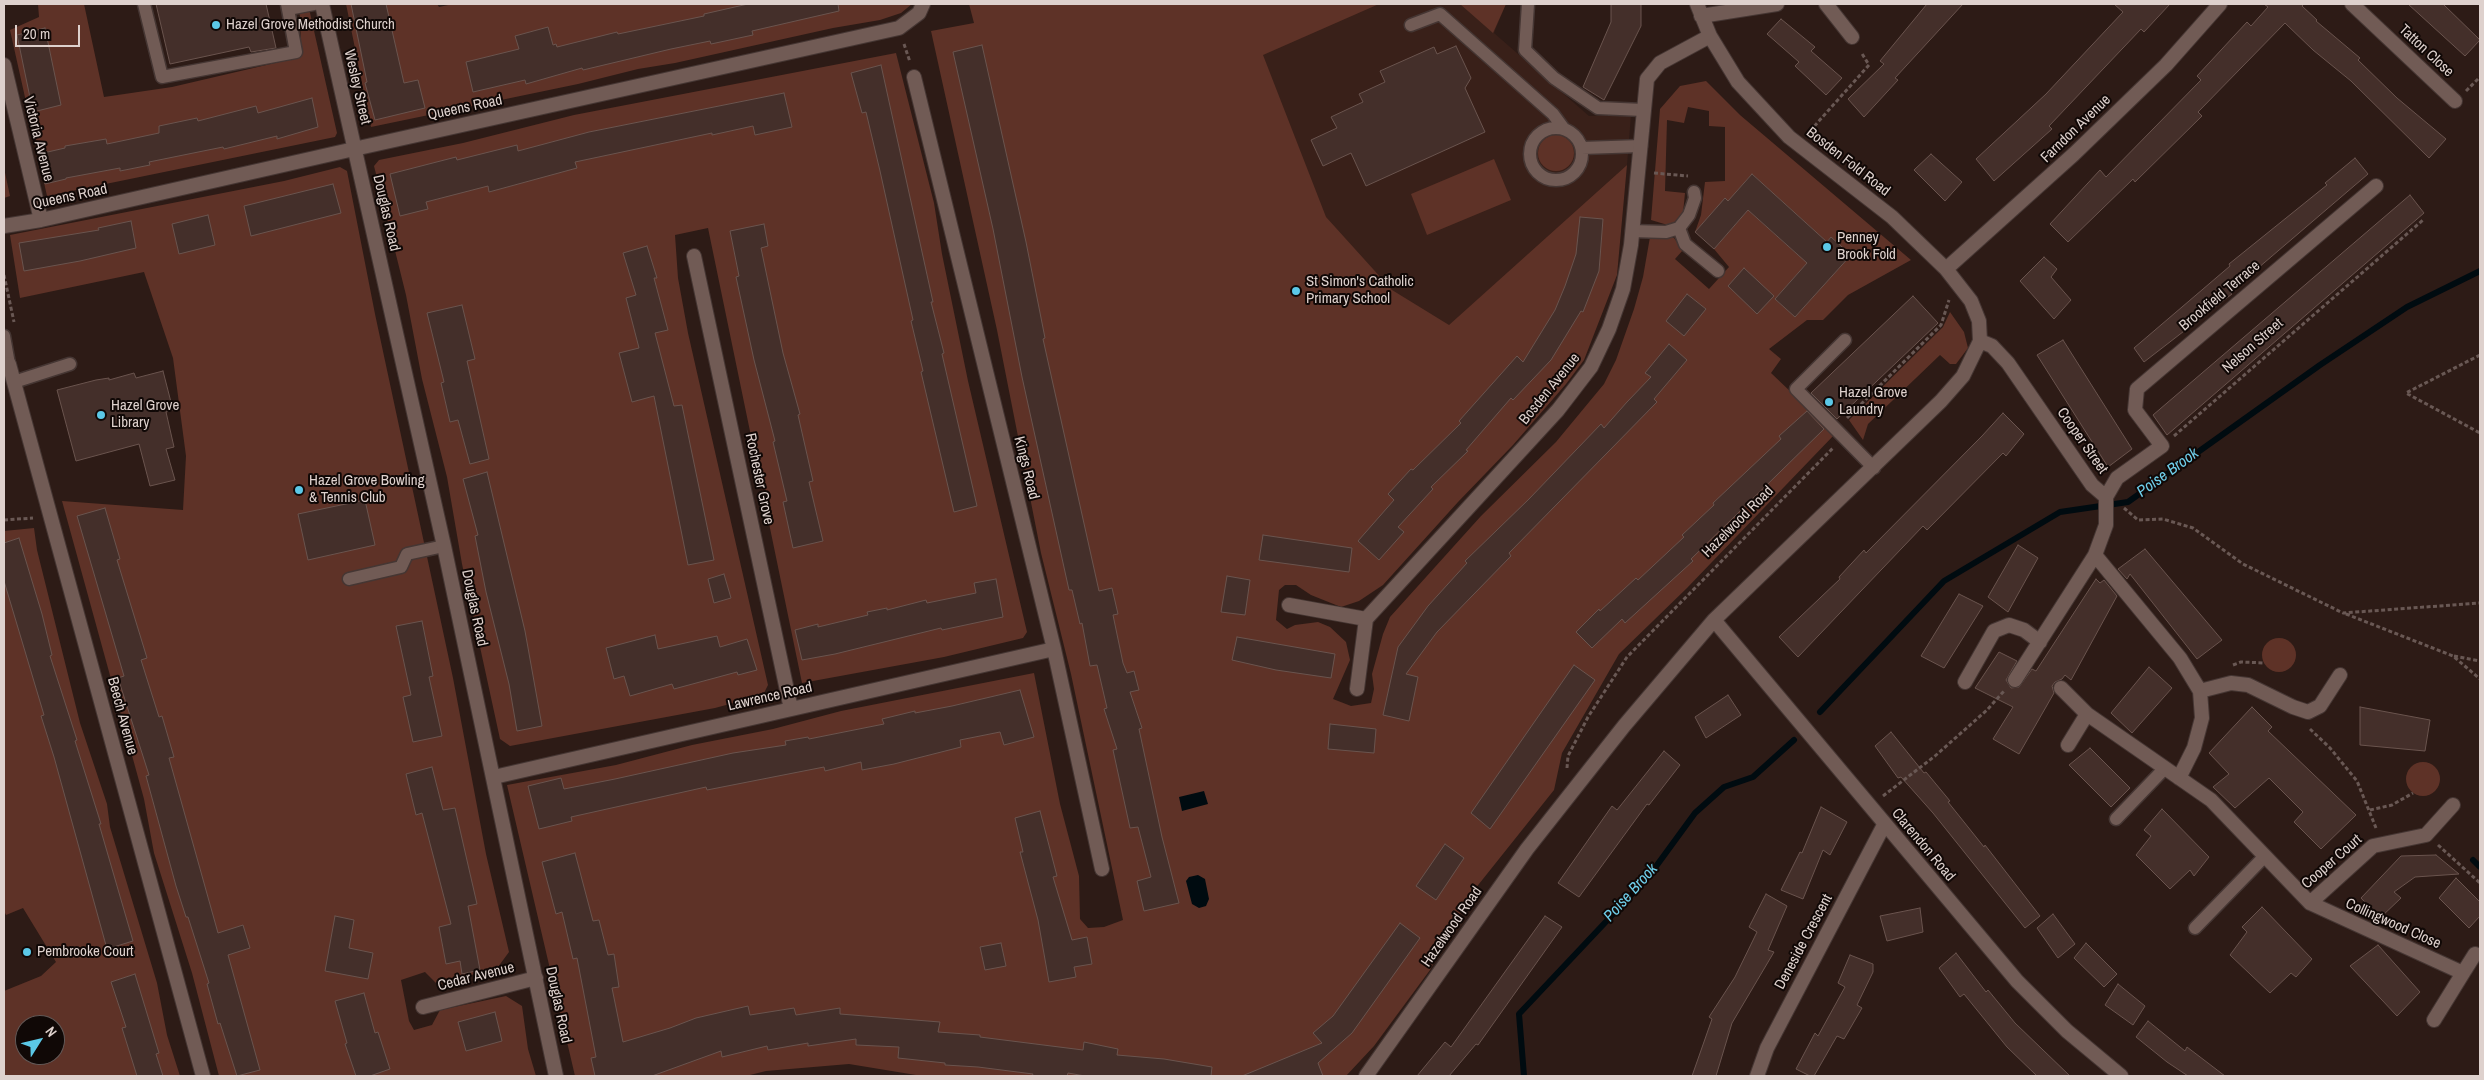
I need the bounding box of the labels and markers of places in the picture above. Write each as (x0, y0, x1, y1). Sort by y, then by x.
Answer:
place label: Hazel Grove Methodist Church (226, 16, 395, 34)
marker: Hazel Grove Methodist Church (210, 19, 222, 31)
place label: Penney Brook Fold (1837, 229, 1896, 264)
marker: Penney Brook Fold (1821, 241, 1833, 253)
place label: St Simon's Catholic Primary School (1306, 273, 1414, 308)
marker: St Simon's Catholic Primary School (1290, 285, 1302, 297)
place label: Hazel Grove Laundry (1839, 384, 1907, 419)
marker: Hazel Grove Laundry (1823, 396, 1835, 408)
place label: Hazel Grove Library (111, 397, 179, 432)
marker: Hazel Grove Library (95, 409, 107, 421)
place label: Hazel Grove Bowling & Tennis Club (309, 472, 425, 507)
marker: Hazel Grove Bowling & Tennis Club (293, 484, 305, 496)
place label: Pembrooke Court (37, 943, 133, 961)
marker: Pembrooke Court (21, 946, 33, 958)

